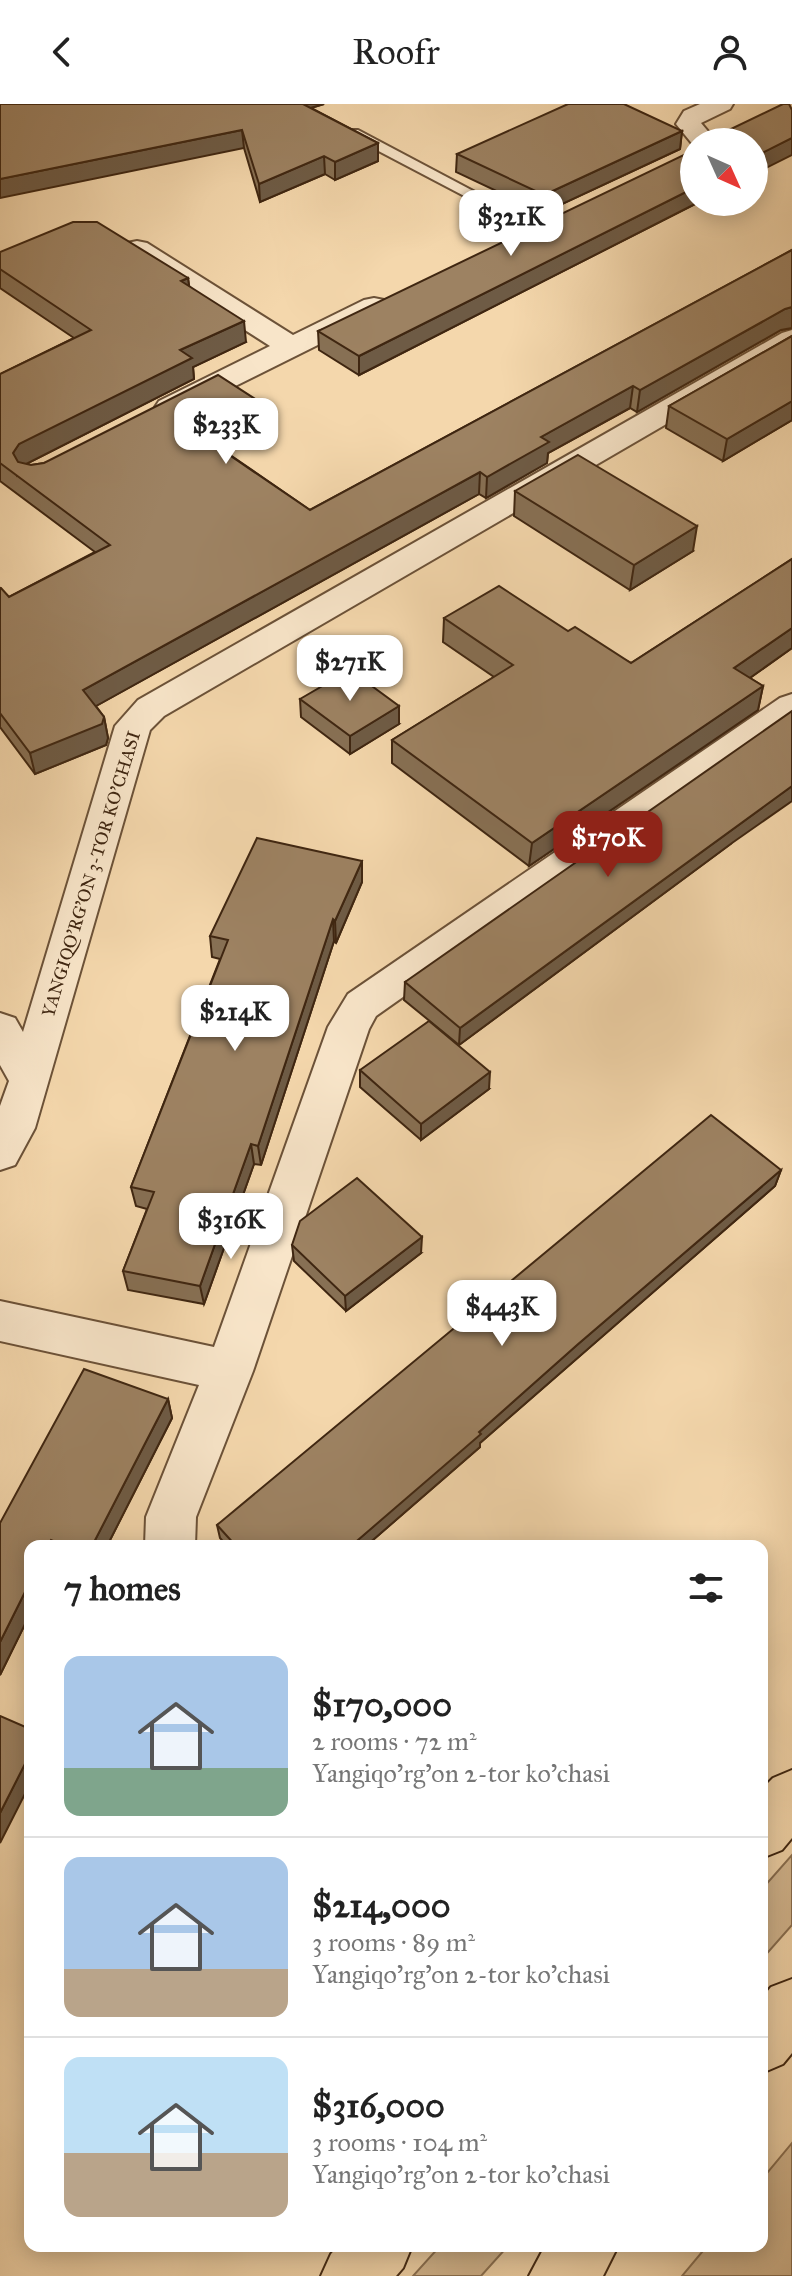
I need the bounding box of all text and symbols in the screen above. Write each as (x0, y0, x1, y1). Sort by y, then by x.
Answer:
icon: back (40, 30, 84, 74)
text: Roofr (352, 30, 440, 74)
icon: person (708, 30, 752, 74)
north arrow (680, 128, 768, 216)
map controls (680, 128, 768, 216)
pin: $321K (455, 190, 567, 258)
text: $321K (477, 200, 545, 232)
pin: $233K (170, 398, 282, 466)
text: $233K (192, 408, 260, 440)
pin: $271K (294, 635, 406, 703)
text: $271K (315, 645, 385, 677)
street label: YANGIQO'RG'ON 3-TOR KO'CHASI (37, 728, 145, 1020)
pin: $170K (552, 811, 664, 879)
text: $170K (571, 821, 645, 853)
pin: $214K (179, 985, 291, 1053)
text: $214K (199, 995, 271, 1027)
pin: $316K (175, 1193, 287, 1261)
text: $316K (197, 1203, 265, 1235)
pin: $443K (446, 1280, 558, 1348)
text: $443K (465, 1290, 539, 1322)
icon: filters (684, 1566, 728, 1610)
text: 7 homes (64, 1568, 181, 1609)
text: $170,000 (312, 1684, 452, 1725)
icon: home (128, 1688, 224, 1784)
text: 2 rooms · 72 m² (312, 1725, 476, 1757)
text: Yangiqo'rg'on 2-tor ko'chasi (312, 1757, 610, 1789)
text: $214,000 (312, 1885, 450, 1926)
icon: home (128, 1889, 224, 1985)
text: 3 rooms · 89 m² (312, 1926, 475, 1958)
text: Yangiqo'rg'on 2-tor ko'chasi (312, 1958, 610, 1990)
text: $316,000 (312, 2085, 445, 2126)
icon: home (128, 2089, 224, 2185)
text: 3 rooms · 104 m² (312, 2126, 487, 2158)
text: Yangiqo'rg'on 2-tor ko'chasi (312, 2158, 610, 2190)

